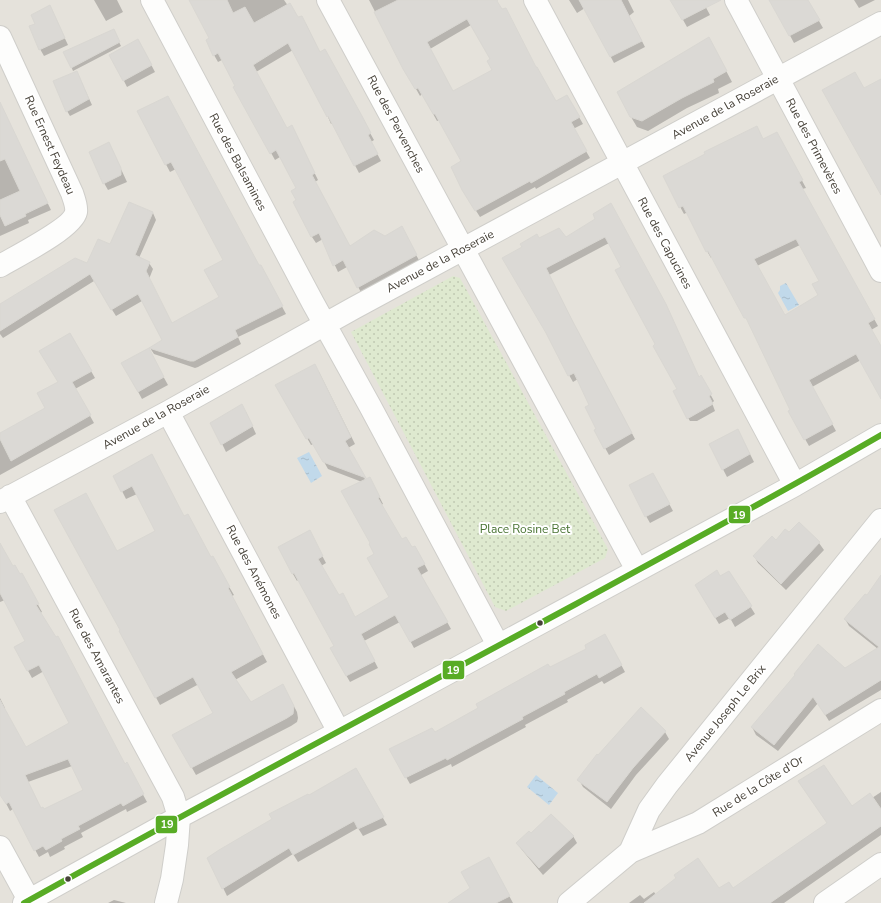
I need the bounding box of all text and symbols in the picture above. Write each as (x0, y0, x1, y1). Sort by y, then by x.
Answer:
street label: Avenue de la Roseraie (669, 71, 781, 143)
street label: Rue des Pervenches (363, 72, 429, 176)
street label: Rue Ernest Feydeau (21, 93, 79, 197)
street label: Rue des Primevères (782, 95, 846, 197)
street label: Rue des Balsamines (205, 110, 271, 214)
street label: Rue des Capucines (634, 194, 696, 292)
street label: Avenue de la Roseraie (383, 226, 497, 296)
street label: Avenue de la Roseraie (100, 381, 212, 453)
line badge: 19 (728, 505, 751, 524)
text: 19 (732, 508, 746, 523)
park label: Place Rosine Bet (480, 521, 571, 537)
street label: Rue des Anémones (222, 522, 286, 622)
street label: Rue des Amarantes (65, 606, 129, 707)
unlabelled marker (535, 618, 545, 628)
line badge: 19 (442, 660, 465, 680)
street label: Avenue Joseph Le Brix (681, 660, 770, 765)
text: 19 (446, 663, 460, 678)
street label: Rue de la Côte d'Or (709, 751, 807, 821)
line badge: 19 (155, 815, 178, 834)
text: 19 (160, 817, 174, 832)
unlabelled marker (63, 874, 73, 884)

